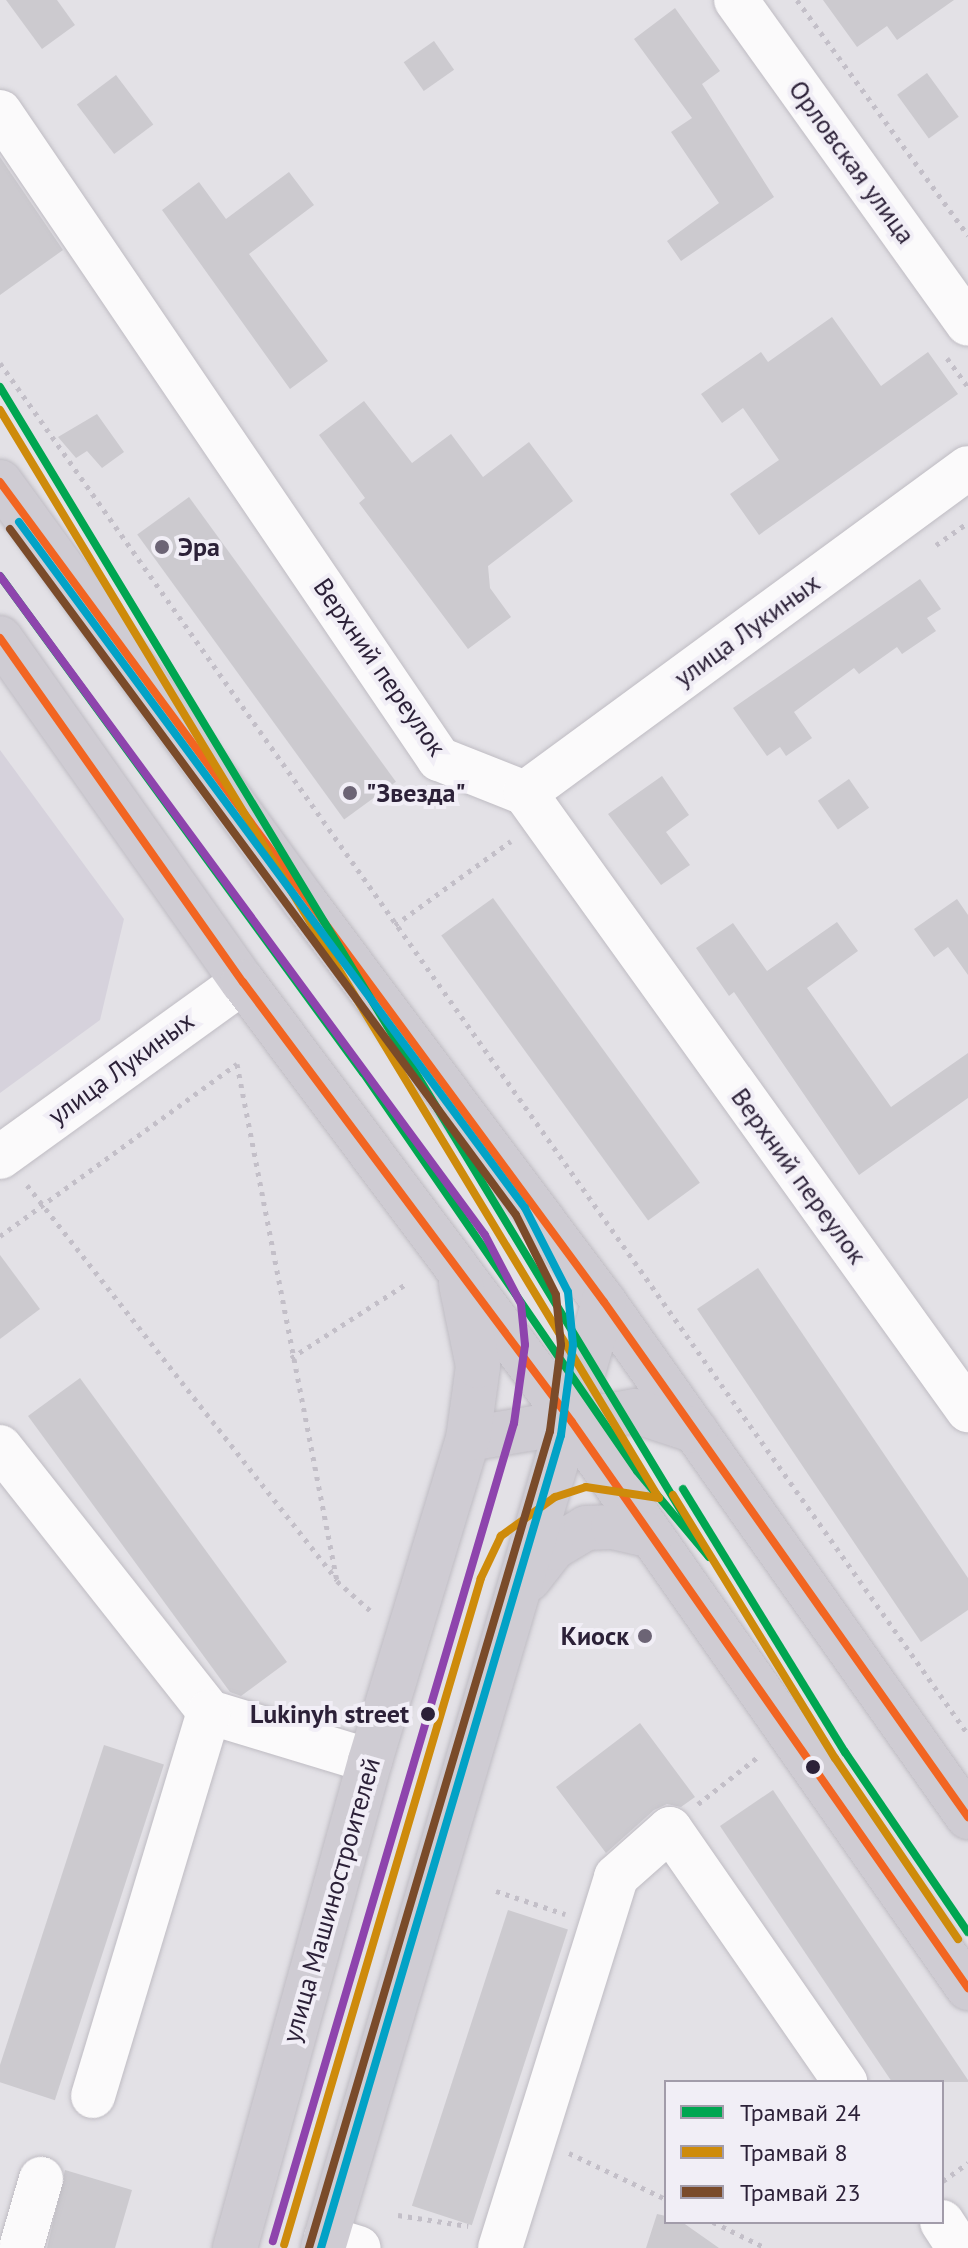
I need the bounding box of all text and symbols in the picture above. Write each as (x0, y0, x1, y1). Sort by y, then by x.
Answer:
street label: Орловская улица (782, 74, 922, 250)
place label: Эра (178, 531, 220, 563)
marker: Эра (153, 538, 171, 556)
street label: улица Лукиных (668, 567, 826, 693)
street label: Верхний переулок (307, 572, 453, 762)
place label: "Звезда" (366, 777, 466, 809)
marker: "Звезда" (341, 784, 359, 802)
street label: улица Лукиных (42, 1005, 200, 1131)
street label: Верхний переулок (725, 1082, 873, 1270)
place label: Киоск (561, 1620, 629, 1652)
marker: Киоск (636, 1627, 654, 1645)
place label: Lukinyh street (250, 1698, 409, 1730)
marker: Lukinyh street (416, 1702, 440, 1726)
street label: улица Машиностроителей (275, 1754, 387, 2046)
unlabelled marker (805, 1759, 821, 1775)
legend (664, 2080, 944, 2224)
text: Трамвай 24 (740, 2097, 861, 2128)
text: Трамвай 8 (740, 2137, 848, 2168)
text: Трамвай 23 (740, 2177, 861, 2208)

